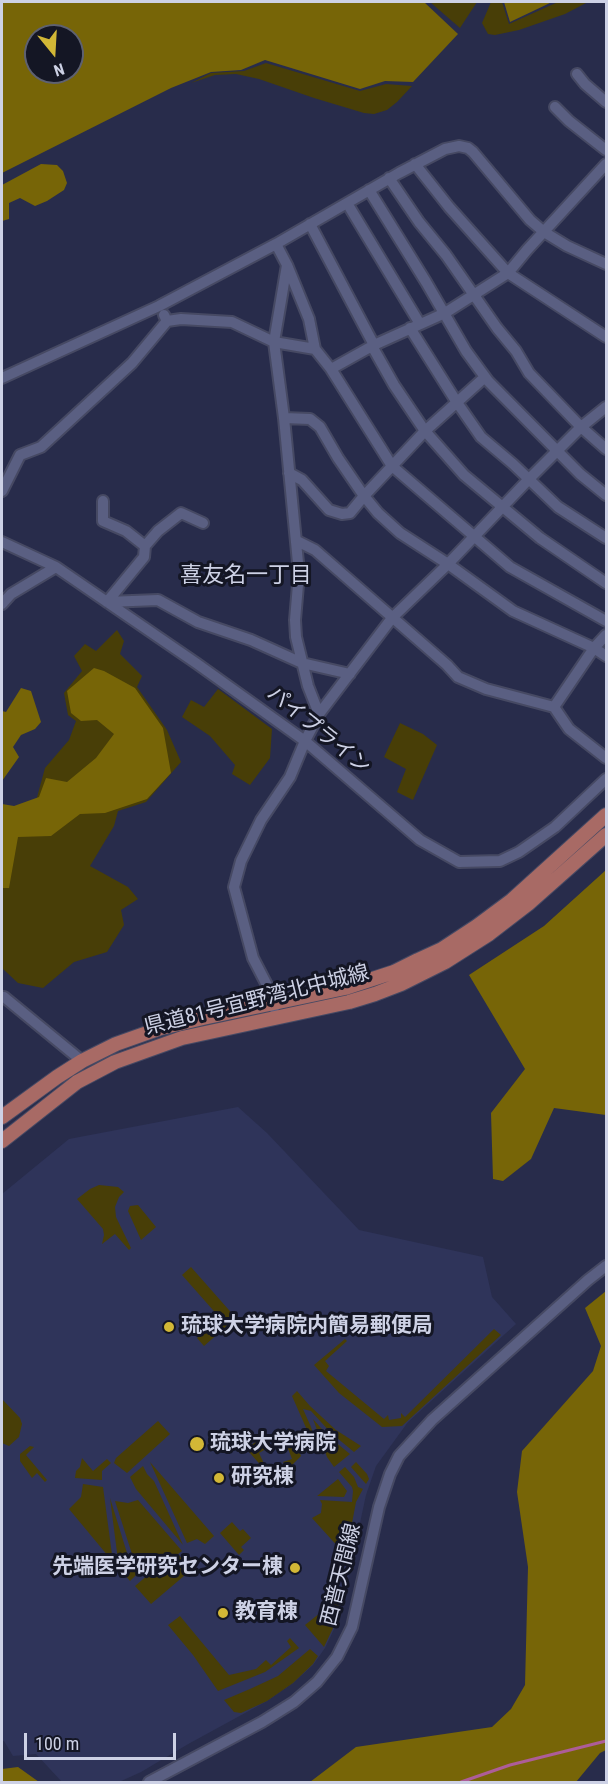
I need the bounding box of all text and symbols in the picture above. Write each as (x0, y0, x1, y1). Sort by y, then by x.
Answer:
north arrow (24, 24, 84, 84)
text: N (52, 59, 67, 80)
district label: 喜友名一丁目 (180, 563, 312, 589)
street label: パイプライン (261, 682, 375, 780)
street label: 県道81号宜野湾北中城線 (142, 961, 372, 1041)
place label: 琉球大学病院内簡易郵便局 (181, 1314, 433, 1340)
marker: 琉球大学病院内簡易郵便局 (162, 1320, 176, 1334)
place label: 琉球大学病院 (210, 1431, 336, 1457)
marker: 琉球大学病院 (188, 1435, 206, 1453)
place label: 研究棟 (231, 1465, 294, 1491)
marker: 研究棟 (212, 1471, 226, 1485)
street label: 西普天間線 (317, 1521, 367, 1629)
place label: 先端医学研究センター棟 (52, 1555, 283, 1581)
marker: 先端医学研究センター棟 (288, 1561, 302, 1575)
place label: 教育棟 (235, 1600, 298, 1626)
marker: 教育棟 (216, 1606, 230, 1620)
scale bar (27, 1721, 178, 1759)
text: 100 m (35, 1733, 79, 1754)

